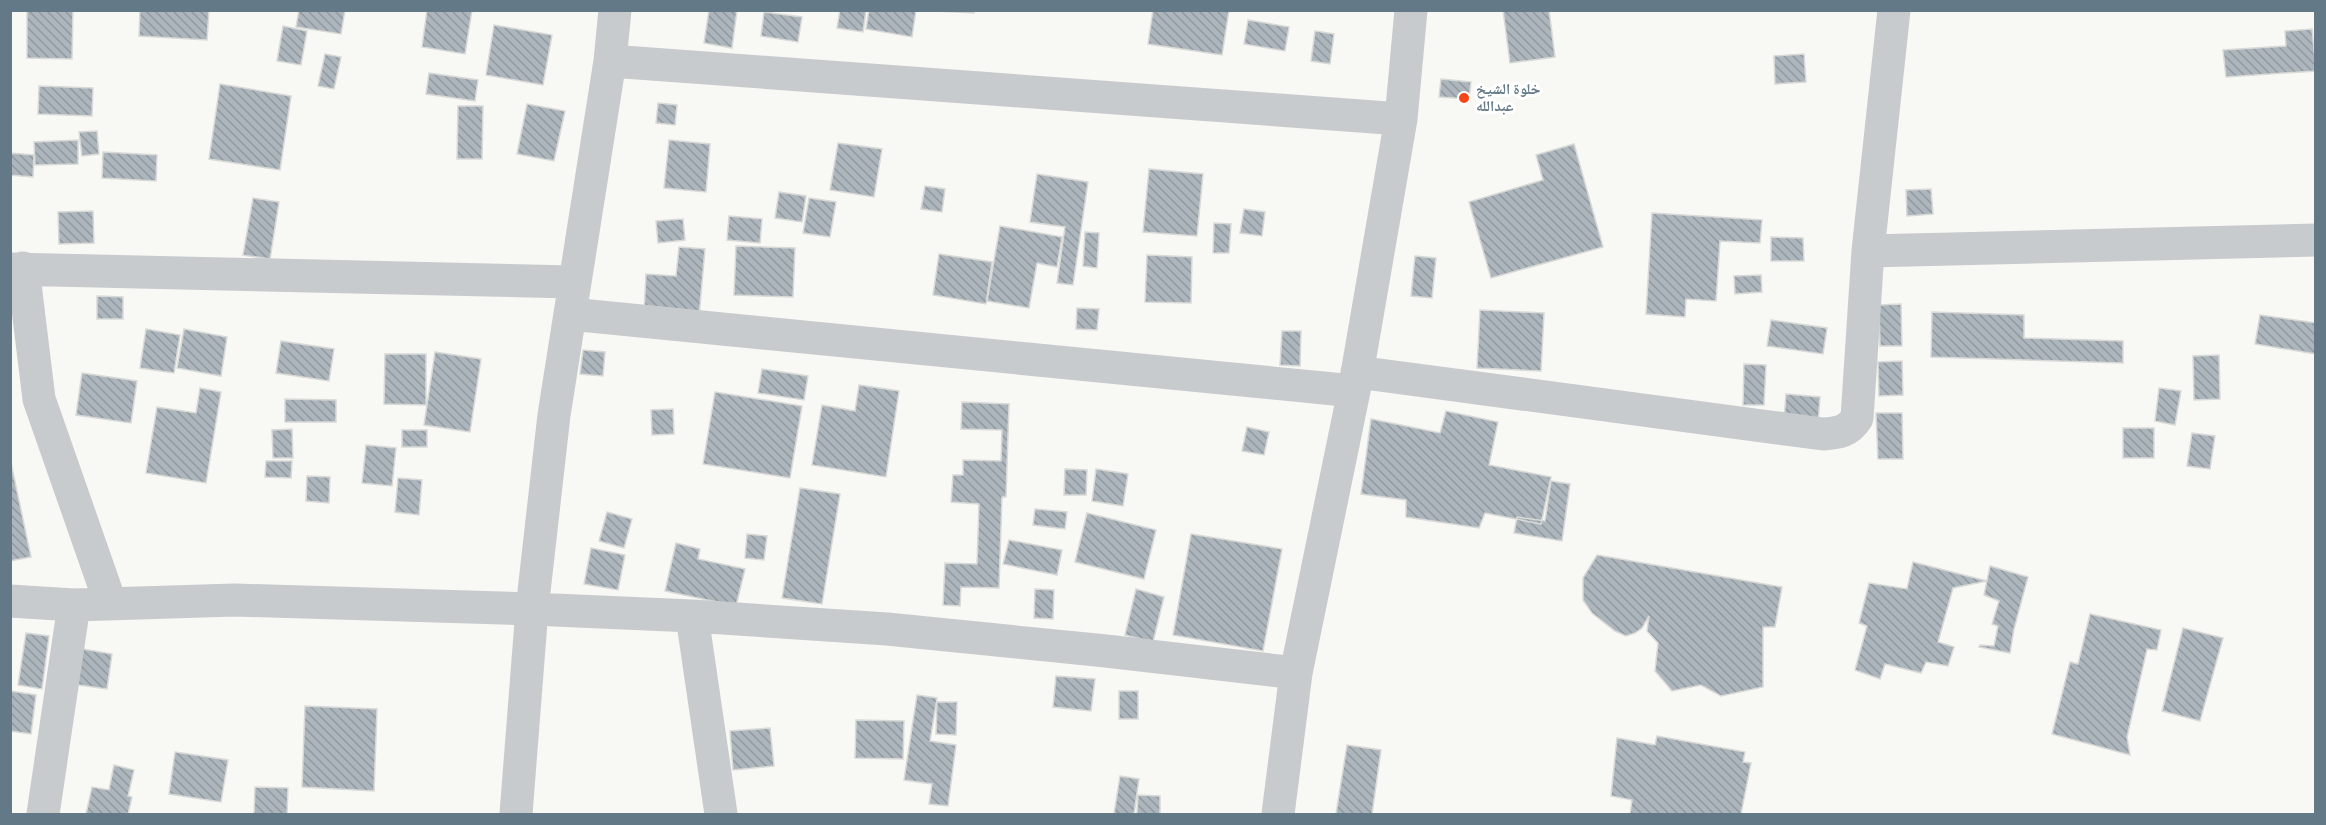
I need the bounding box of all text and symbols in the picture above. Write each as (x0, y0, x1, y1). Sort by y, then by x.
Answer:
place label: خلوة الشيخ عبدالله (1476, 80, 1541, 115)
marker: خلوة الشيخ عبدالله (1457, 91, 1471, 105)

